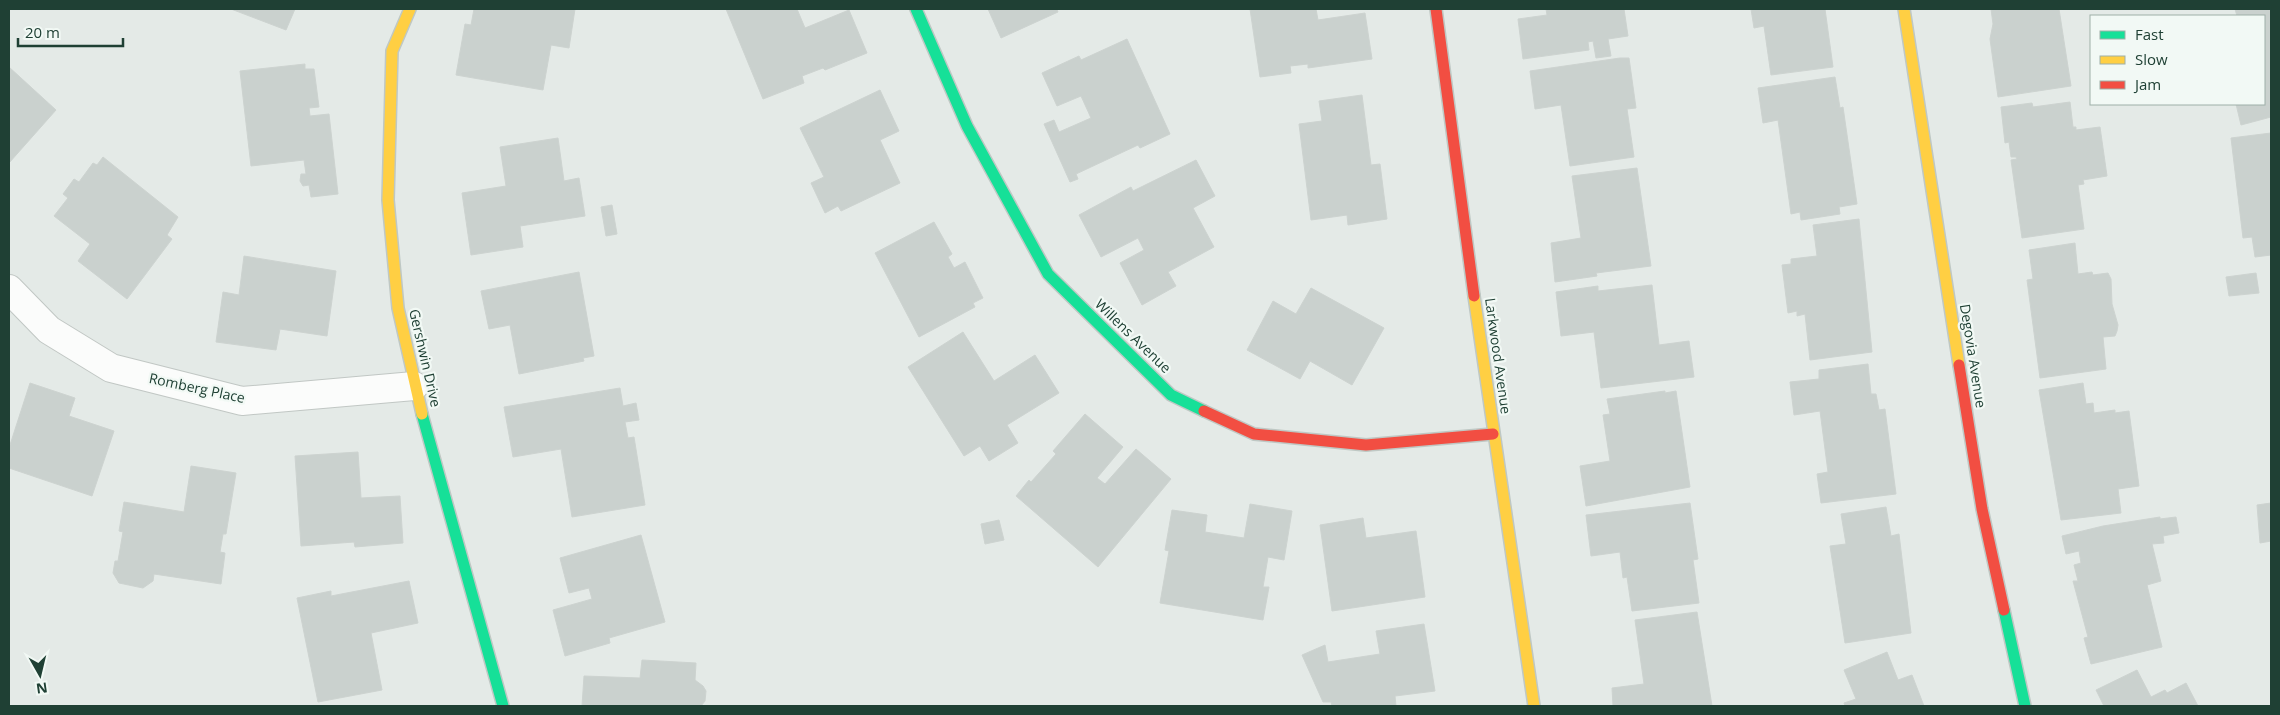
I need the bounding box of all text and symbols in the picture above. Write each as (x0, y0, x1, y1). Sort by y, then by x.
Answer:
scale bar (18, 15, 122, 47)
legend (2090, 15, 2265, 105)
text: 20 m (25, 22, 60, 42)
text: Fast (2135, 24, 2164, 44)
text: Slow (2135, 49, 2168, 69)
text: Jam (2133, 74, 2161, 94)
street label: Willens Avenue (1091, 294, 1176, 377)
street label: Larkwood Avenue (1481, 297, 1516, 415)
street label: Degovia Avenue (1956, 303, 1991, 409)
street label: Gershwin Drive (405, 307, 446, 409)
street label: Romberg Place (147, 368, 247, 407)
north arrow (15, 650, 65, 700)
text: N (35, 678, 49, 699)

